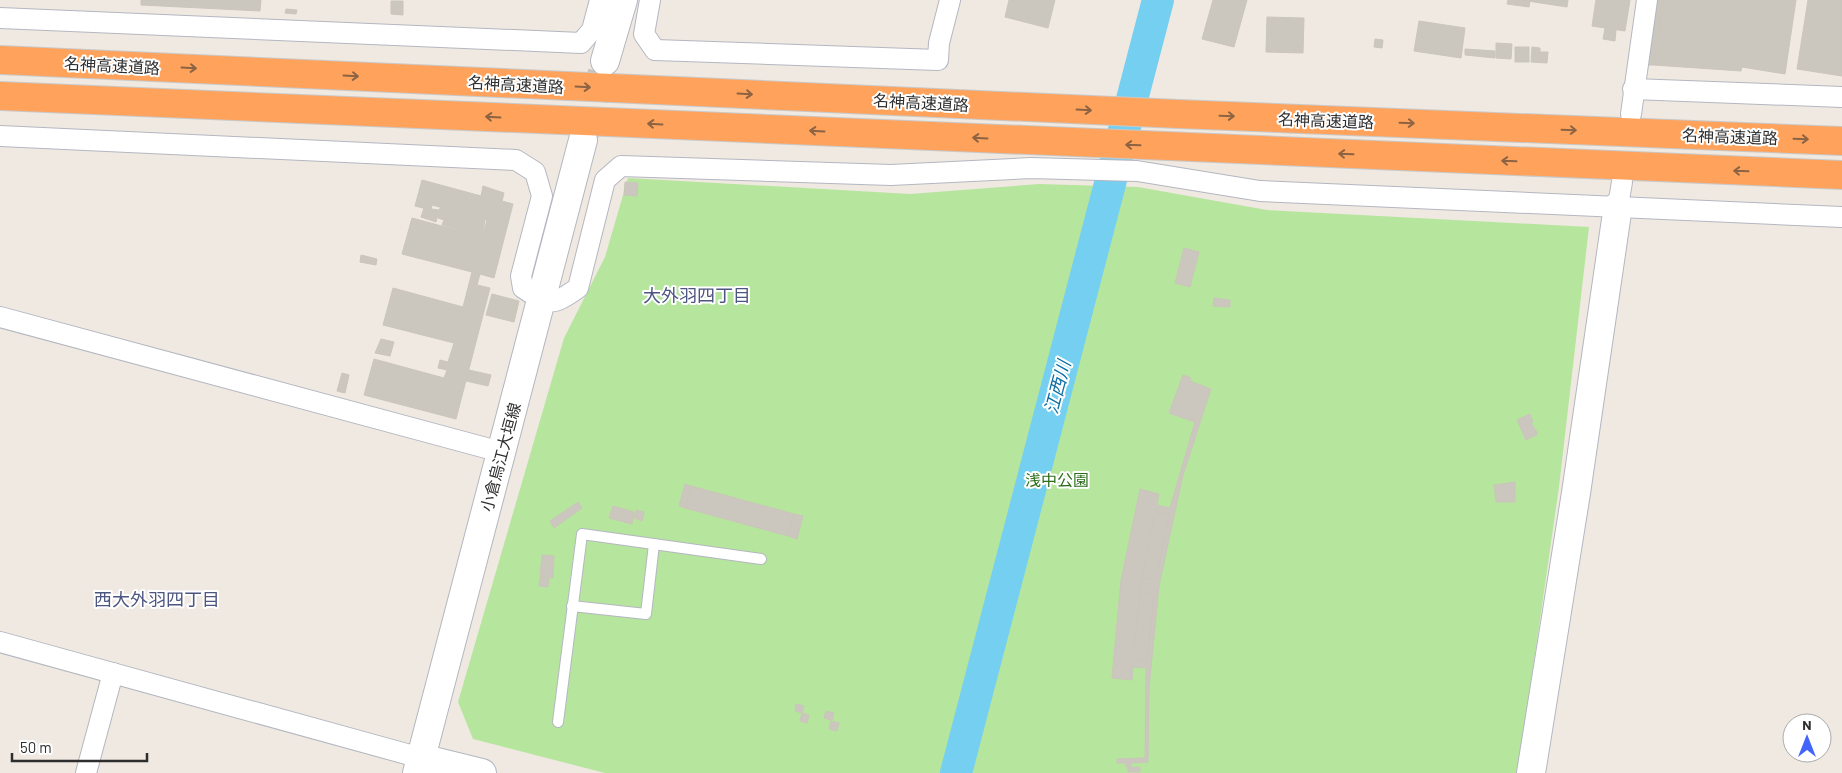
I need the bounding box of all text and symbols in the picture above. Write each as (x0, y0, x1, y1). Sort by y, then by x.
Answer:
street label: 名神高速道路 (64, 53, 160, 77)
one-way arrow (180, 64, 196, 73)
one-way arrow (342, 71, 359, 81)
street label: 名神高速道路 (468, 72, 564, 96)
one-way arrow (575, 82, 591, 91)
one-way arrow (737, 90, 753, 99)
street label: 名神高速道路 (873, 90, 969, 114)
one-way arrow (1076, 105, 1092, 114)
street label: 名神高速道路 (1278, 109, 1374, 131)
one-way arrow (1218, 111, 1234, 121)
one-way arrow (485, 113, 501, 122)
one-way arrow (1398, 119, 1414, 128)
one-way arrow (647, 120, 663, 129)
one-way arrow (1560, 125, 1577, 135)
street label: 名神高速道路 (1682, 125, 1778, 147)
one-way arrow (810, 127, 826, 136)
one-way arrow (972, 134, 988, 143)
one-way arrow (1793, 135, 1809, 144)
one-way arrow (1125, 140, 1141, 150)
one-way arrow (1338, 150, 1354, 159)
one-way arrow (1501, 156, 1517, 166)
one-way arrow (1733, 166, 1750, 176)
district label: 大外羽四丁目 (643, 284, 751, 306)
water label: 江西川 (1039, 356, 1075, 416)
street label: 小倉烏江大垣線 (476, 400, 524, 514)
park label: 浅中公園 (1025, 470, 1089, 489)
district label: 西大外羽四丁目 (94, 588, 220, 610)
north arrow (1782, 713, 1832, 763)
text: N (1802, 716, 1812, 733)
scale bar (12, 730, 148, 762)
text: 50 m (20, 738, 52, 756)

